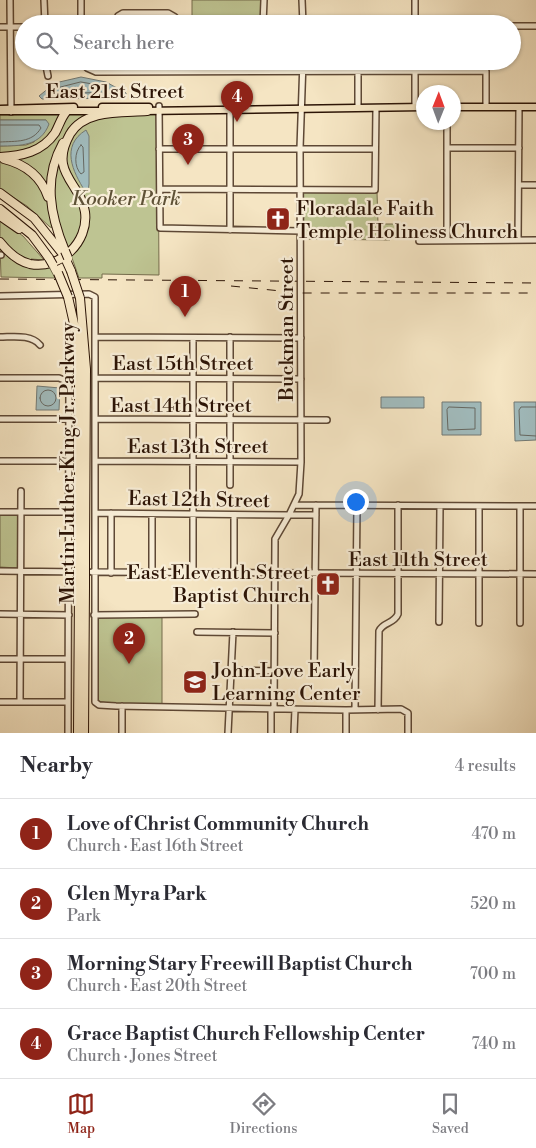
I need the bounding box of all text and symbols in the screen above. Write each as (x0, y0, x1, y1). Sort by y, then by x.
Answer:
search box (15, 15, 521, 70)
icon: search (33, 29, 61, 57)
text: Search here (73, 31, 174, 55)
street label: East 21st Street (46, 80, 184, 105)
pin: 4 (221, 81, 253, 122)
north arrow (416, 85, 461, 130)
pin: 3 (172, 124, 204, 165)
park label: Kooker Park (72, 187, 180, 212)
place label: Floradale Faith Temple Holiness Church (296, 197, 518, 245)
church icon: Floradale Faith Temple Holiness Church (265, 206, 291, 232)
street label: Buckman Street (275, 257, 300, 402)
pin: 1 (169, 276, 201, 317)
street label: Martin Luther King Jr. Parkway (56, 322, 81, 604)
street label: East 15th Street (112, 352, 254, 377)
street label: East 14th Street (110, 394, 252, 419)
street label: East 13th Street (127, 435, 269, 460)
street label: East 12th Street (128, 487, 270, 514)
your location (343, 489, 369, 515)
street label: East 11th Street (348, 548, 488, 573)
place label: East Eleventh Street Baptist Church (127, 561, 310, 609)
church icon: East Eleventh Street Baptist Church (315, 571, 341, 597)
pin: 2 (113, 623, 145, 664)
place label: John Love Early Learning Center (211, 659, 361, 707)
school or university icon: John Love Early Learning Center (182, 669, 208, 695)
text: Nearby (20, 753, 93, 779)
text: 4 results (455, 756, 516, 776)
text: Love of Christ Community Church (67, 812, 369, 836)
text: 1 (32, 824, 40, 844)
text: 470 m (472, 824, 516, 844)
text: Church · East 16th Street (67, 836, 244, 856)
text: Glen Myra Park (67, 882, 207, 906)
text: 2 (31, 894, 41, 914)
text: 520 m (470, 894, 516, 914)
text: Park (67, 906, 100, 926)
text: Morning Stary Freewill Baptist Church (67, 952, 412, 976)
text: 3 (31, 964, 41, 984)
text: 700 m (470, 964, 516, 984)
text: Church · East 20th Street (67, 976, 247, 996)
text: Grace Baptist Church Fellowship Center (67, 1022, 425, 1046)
text: 4 (31, 1034, 41, 1054)
text: 740 m (471, 1034, 516, 1054)
text: Church · Jones Street (67, 1046, 217, 1066)
tab: Map (67, 1090, 95, 1138)
tab: Directions (230, 1090, 297, 1138)
tab: Saved (432, 1090, 469, 1138)

